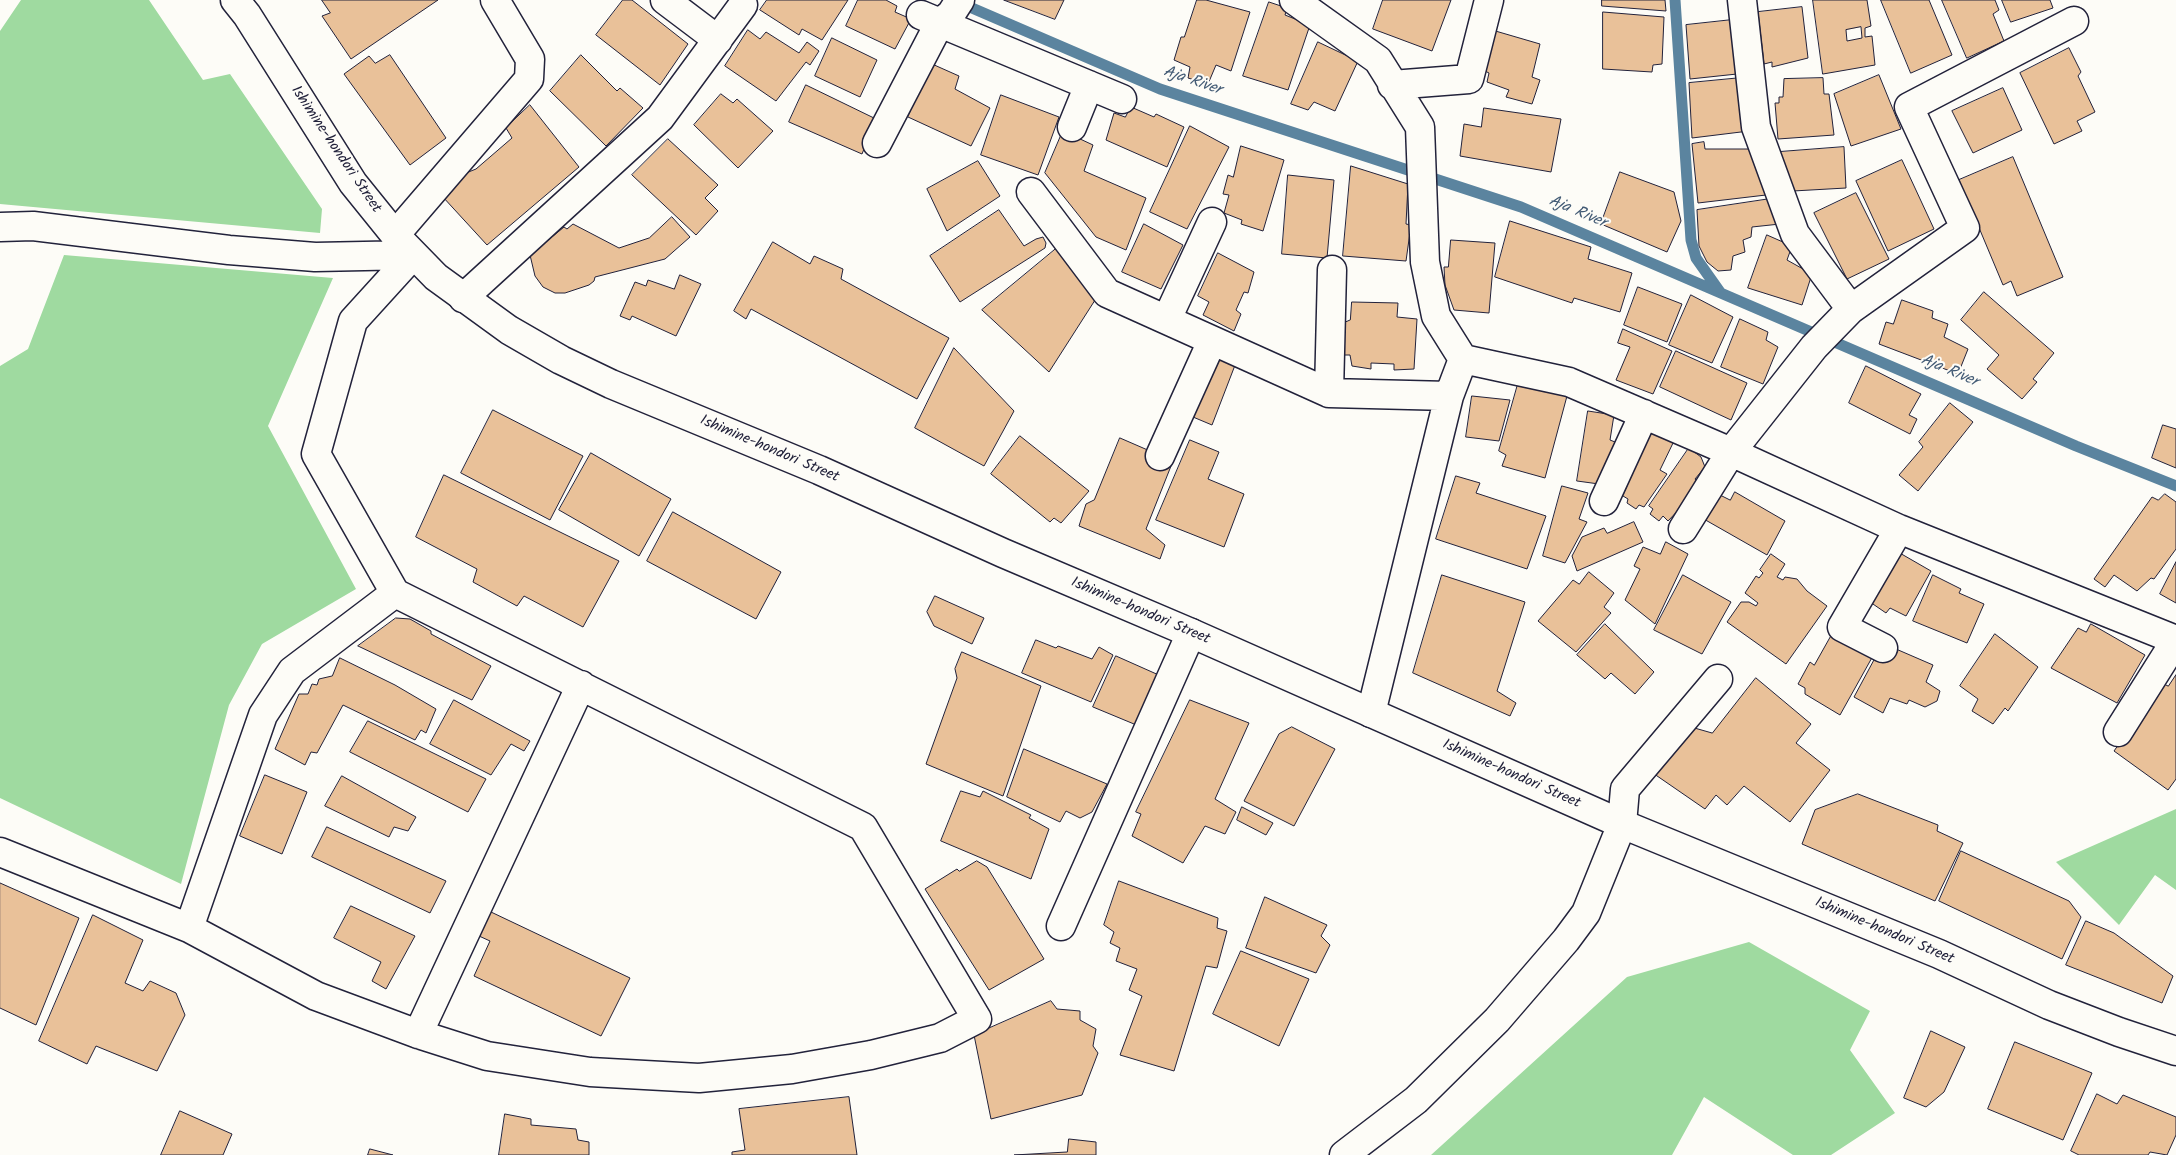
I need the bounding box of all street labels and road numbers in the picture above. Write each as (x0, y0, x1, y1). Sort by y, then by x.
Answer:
street label: Ishimine-hondori Street (286, 83, 384, 217)
street label: Ishimine-hondori Street (697, 413, 841, 487)
street label: Ishimine-hondori Street (1068, 575, 1212, 649)
street label: Ishimine-hondori Street (1439, 736, 1583, 814)
street label: Ishimine-hondori Street (1812, 895, 1956, 969)

